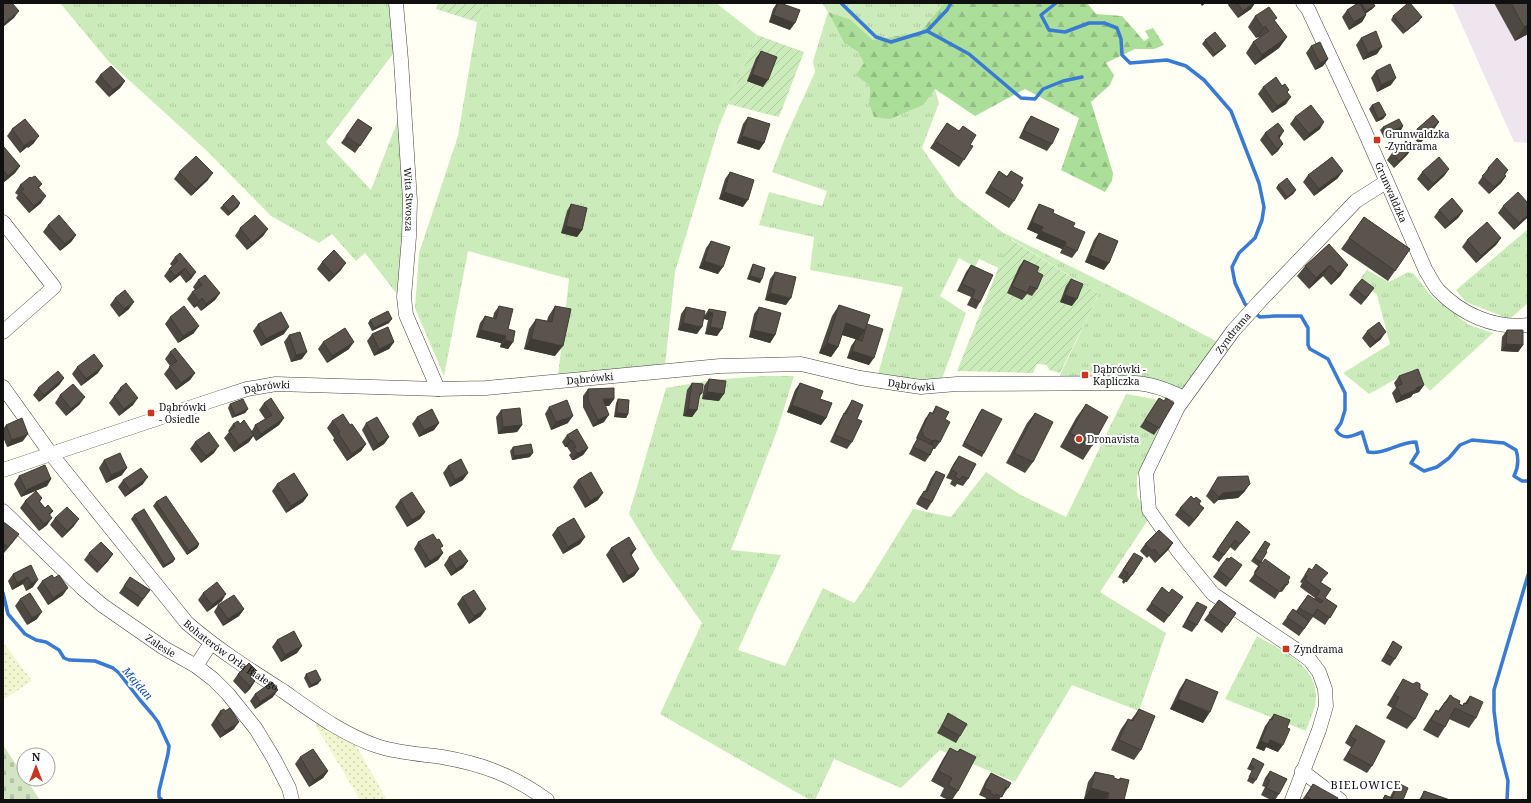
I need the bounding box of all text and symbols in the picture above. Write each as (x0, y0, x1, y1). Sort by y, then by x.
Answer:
place label: Grunwaldzka -Zyndrama (1385, 127, 1450, 153)
marker: Grunwaldzka -Zyndrama (1372, 135, 1382, 145)
street label: Grunwaldzka (1372, 160, 1411, 225)
street label: Wita Stwosza (401, 167, 417, 232)
street label: Zyndrama (1212, 309, 1254, 356)
place label: Dąbrówki - Kapliczka (1093, 362, 1146, 388)
street label: Dąbrówki (566, 369, 615, 387)
marker: Dąbrówki - Kapliczka (1080, 370, 1090, 380)
street label: Dąbrówki (887, 375, 936, 394)
street label: Dąbrówki (241, 377, 291, 397)
place label: Dąbrówki - Osiedle (159, 400, 207, 426)
marker: Dąbrówki - Osiedle (146, 408, 156, 418)
place label: Dronavista (1087, 432, 1140, 446)
marker: Dronavista (1074, 434, 1084, 444)
street label: Bohaterów Orła Białego (181, 616, 282, 694)
street label: Zalesie (143, 631, 178, 660)
place label: Zyndrama (1294, 642, 1344, 656)
marker: Zyndrama (1281, 644, 1291, 654)
water label: Majdan (119, 663, 157, 703)
north arrow (16, 747, 56, 787)
text: N (32, 749, 41, 764)
district label: BIELOWICE (1330, 777, 1402, 792)

